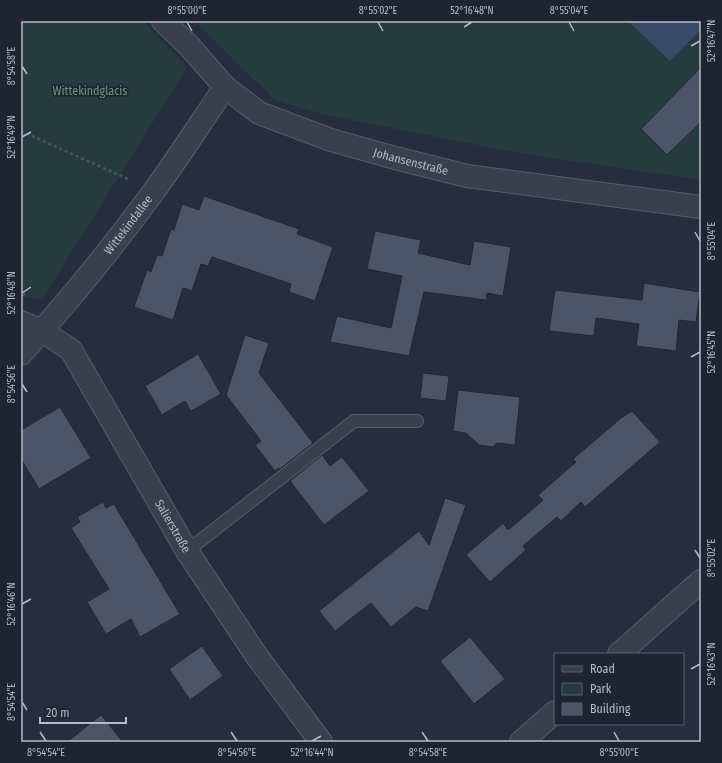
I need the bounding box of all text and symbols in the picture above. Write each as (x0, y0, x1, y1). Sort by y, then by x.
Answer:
text: 8°55'00"E (167, 5, 207, 17)
text: 8°55'02"E (359, 5, 398, 17)
text: 52°16'48"N (450, 5, 494, 17)
text: 8°55'04"E (550, 5, 589, 17)
text: 52°16'47"N (706, 20, 718, 62)
text: 8°54'58"E (6, 46, 18, 85)
park label: Wittekindglacis (53, 84, 127, 98)
text: 52°16'49"N (6, 115, 18, 159)
street label: Johansenstraße (372, 145, 450, 178)
street label: Wittekindallee (101, 192, 156, 257)
text: 8°55'04"E (706, 221, 718, 260)
text: 52°16'48"N (6, 271, 18, 315)
text: 52°16'45"N (706, 331, 718, 373)
text: 8°54'56"E (6, 364, 18, 403)
street label: Salierstraße (152, 497, 194, 555)
text: 8°55'02"E (706, 538, 718, 577)
text: 52°16'46"N (6, 582, 18, 626)
text: 52°16'43"N (706, 643, 718, 685)
legend (554, 653, 684, 725)
text: Road (590, 662, 615, 676)
text: Park (590, 682, 612, 696)
text: 8°54'54"E (6, 683, 18, 721)
scale bar (40, 699, 126, 725)
text: Building (590, 702, 631, 716)
text: 20 m (46, 706, 70, 720)
text: 8°54'54"E (27, 747, 65, 759)
text: 8°54'56"E (218, 747, 257, 759)
text: 52°16'44"N (291, 747, 333, 759)
text: 8°54'58"E (409, 747, 448, 759)
text: 8°55'00"E (599, 747, 639, 759)

